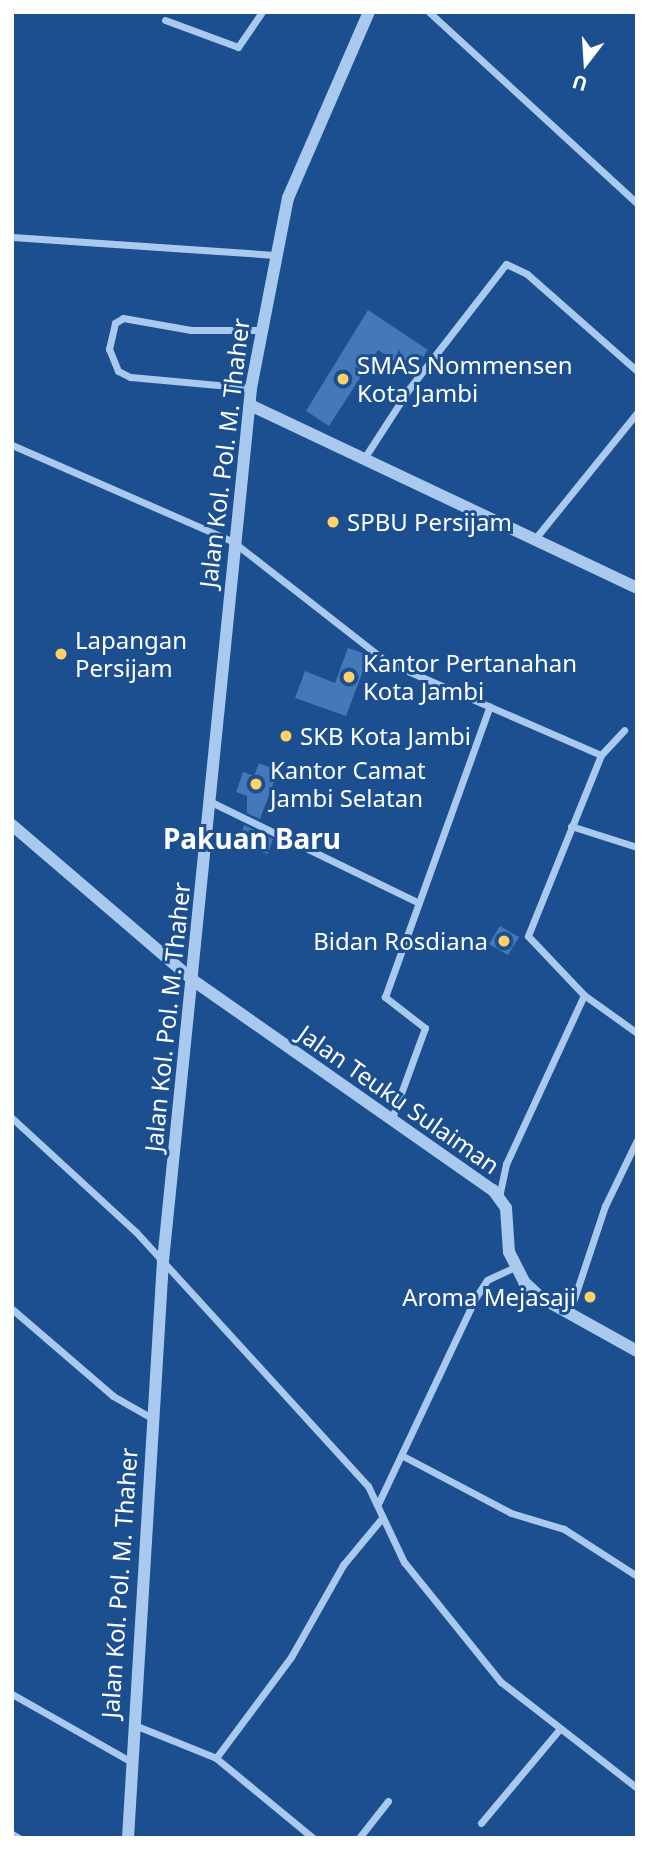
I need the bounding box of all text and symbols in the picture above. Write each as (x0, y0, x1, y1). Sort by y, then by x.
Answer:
north arrow (551, 28, 621, 98)
text: U (569, 69, 591, 98)
street label: Jalan Kol. Pol. M. Thaher (193, 317, 255, 589)
place label: SMAS Nommensen Kota Jambi (357, 351, 573, 407)
marker: SMAS Nommensen Kota Jambi (335, 371, 351, 387)
place label: SPBU Persijam (347, 508, 512, 536)
marker: SPBU Persijam (325, 514, 341, 530)
place label: Lapangan Persijam (75, 626, 187, 682)
marker: Lapangan Persijam (53, 646, 69, 662)
place label: Kantor Pertanahan Kota Jambi (363, 649, 577, 705)
marker: Kantor Pertanahan Kota Jambi (341, 669, 357, 685)
place label: SKB Kota Jambi (300, 722, 471, 750)
marker: SKB Kota Jambi (278, 728, 294, 744)
place label: Kantor Camat Jambi Selatan (270, 756, 426, 812)
marker: Kantor Camat Jambi Selatan (248, 776, 264, 792)
district label: Pakuan Baru (163, 821, 341, 855)
street label: Jalan Kol. Pol. M. Thaher (139, 881, 195, 1153)
place label: Bidan Rosdiana (313, 927, 488, 955)
marker: Bidan Rosdiana (494, 931, 514, 951)
street label: Jalan Teuku Sulaiman (293, 1019, 505, 1179)
place label: Aroma Mejasaji (402, 1283, 576, 1311)
marker: Aroma Mejasaji (582, 1289, 598, 1305)
street label: Jalan Kol. Pol. M. Thaher (95, 1447, 143, 1719)

